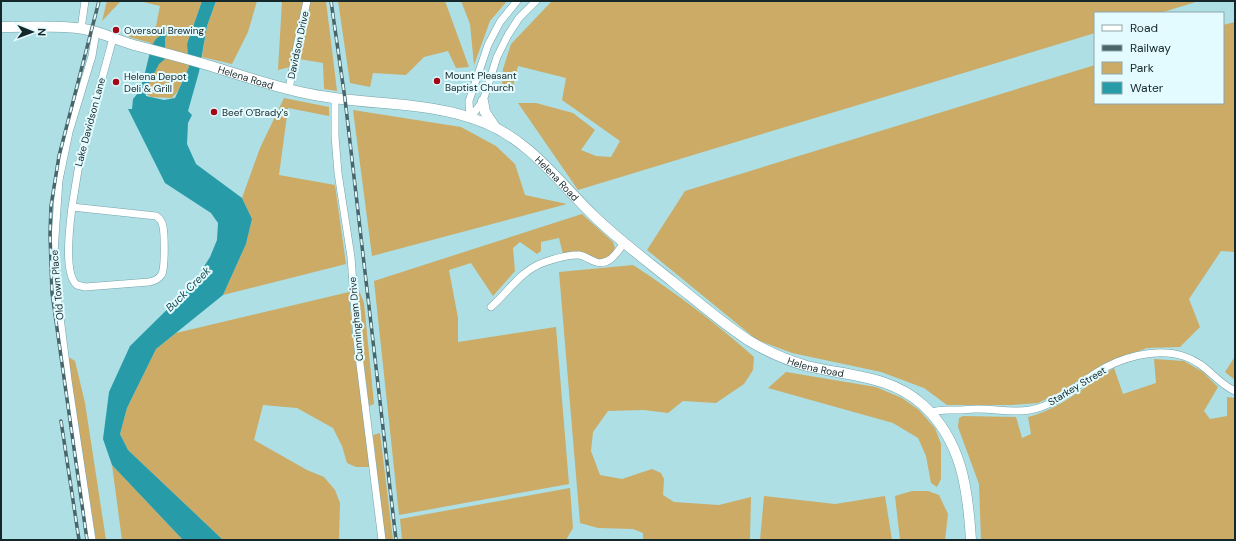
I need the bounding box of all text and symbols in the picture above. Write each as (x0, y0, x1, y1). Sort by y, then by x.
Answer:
street label: Davidson Drive (284, 10, 312, 80)
north arrow (12, 12, 52, 52)
legend (1094, 12, 1224, 104)
text: Road (1130, 20, 1158, 36)
place label: Oversoul Brewing (124, 24, 204, 37)
marker: Oversoul Brewing (111, 25, 121, 35)
text: N (35, 28, 49, 36)
text: Railway (1130, 40, 1171, 56)
text: Park (1130, 60, 1154, 76)
street label: Helena Road (216, 62, 275, 92)
place label: Mount Pleasant Baptist Church (445, 69, 517, 94)
place label: Helena Depot Deli & Grill (124, 70, 187, 95)
street label: Lake Davidson Lane (72, 76, 108, 168)
marker: Mount Pleasant Baptist Church (432, 76, 442, 86)
marker: Helena Depot Deli & Grill (111, 77, 121, 87)
text: Water (1130, 80, 1164, 96)
place label: Beef O'Brady's (222, 106, 288, 119)
marker: Beef O'Brady's (209, 107, 219, 117)
street label: Helena Road (533, 153, 582, 203)
street label: Old Town Place (47, 249, 67, 321)
water label: Buck Creek (163, 263, 214, 314)
street label: Cunningham Drive (346, 276, 366, 362)
street label: Helena Road (786, 354, 845, 380)
street label: Starkey Street (1046, 364, 1109, 408)

